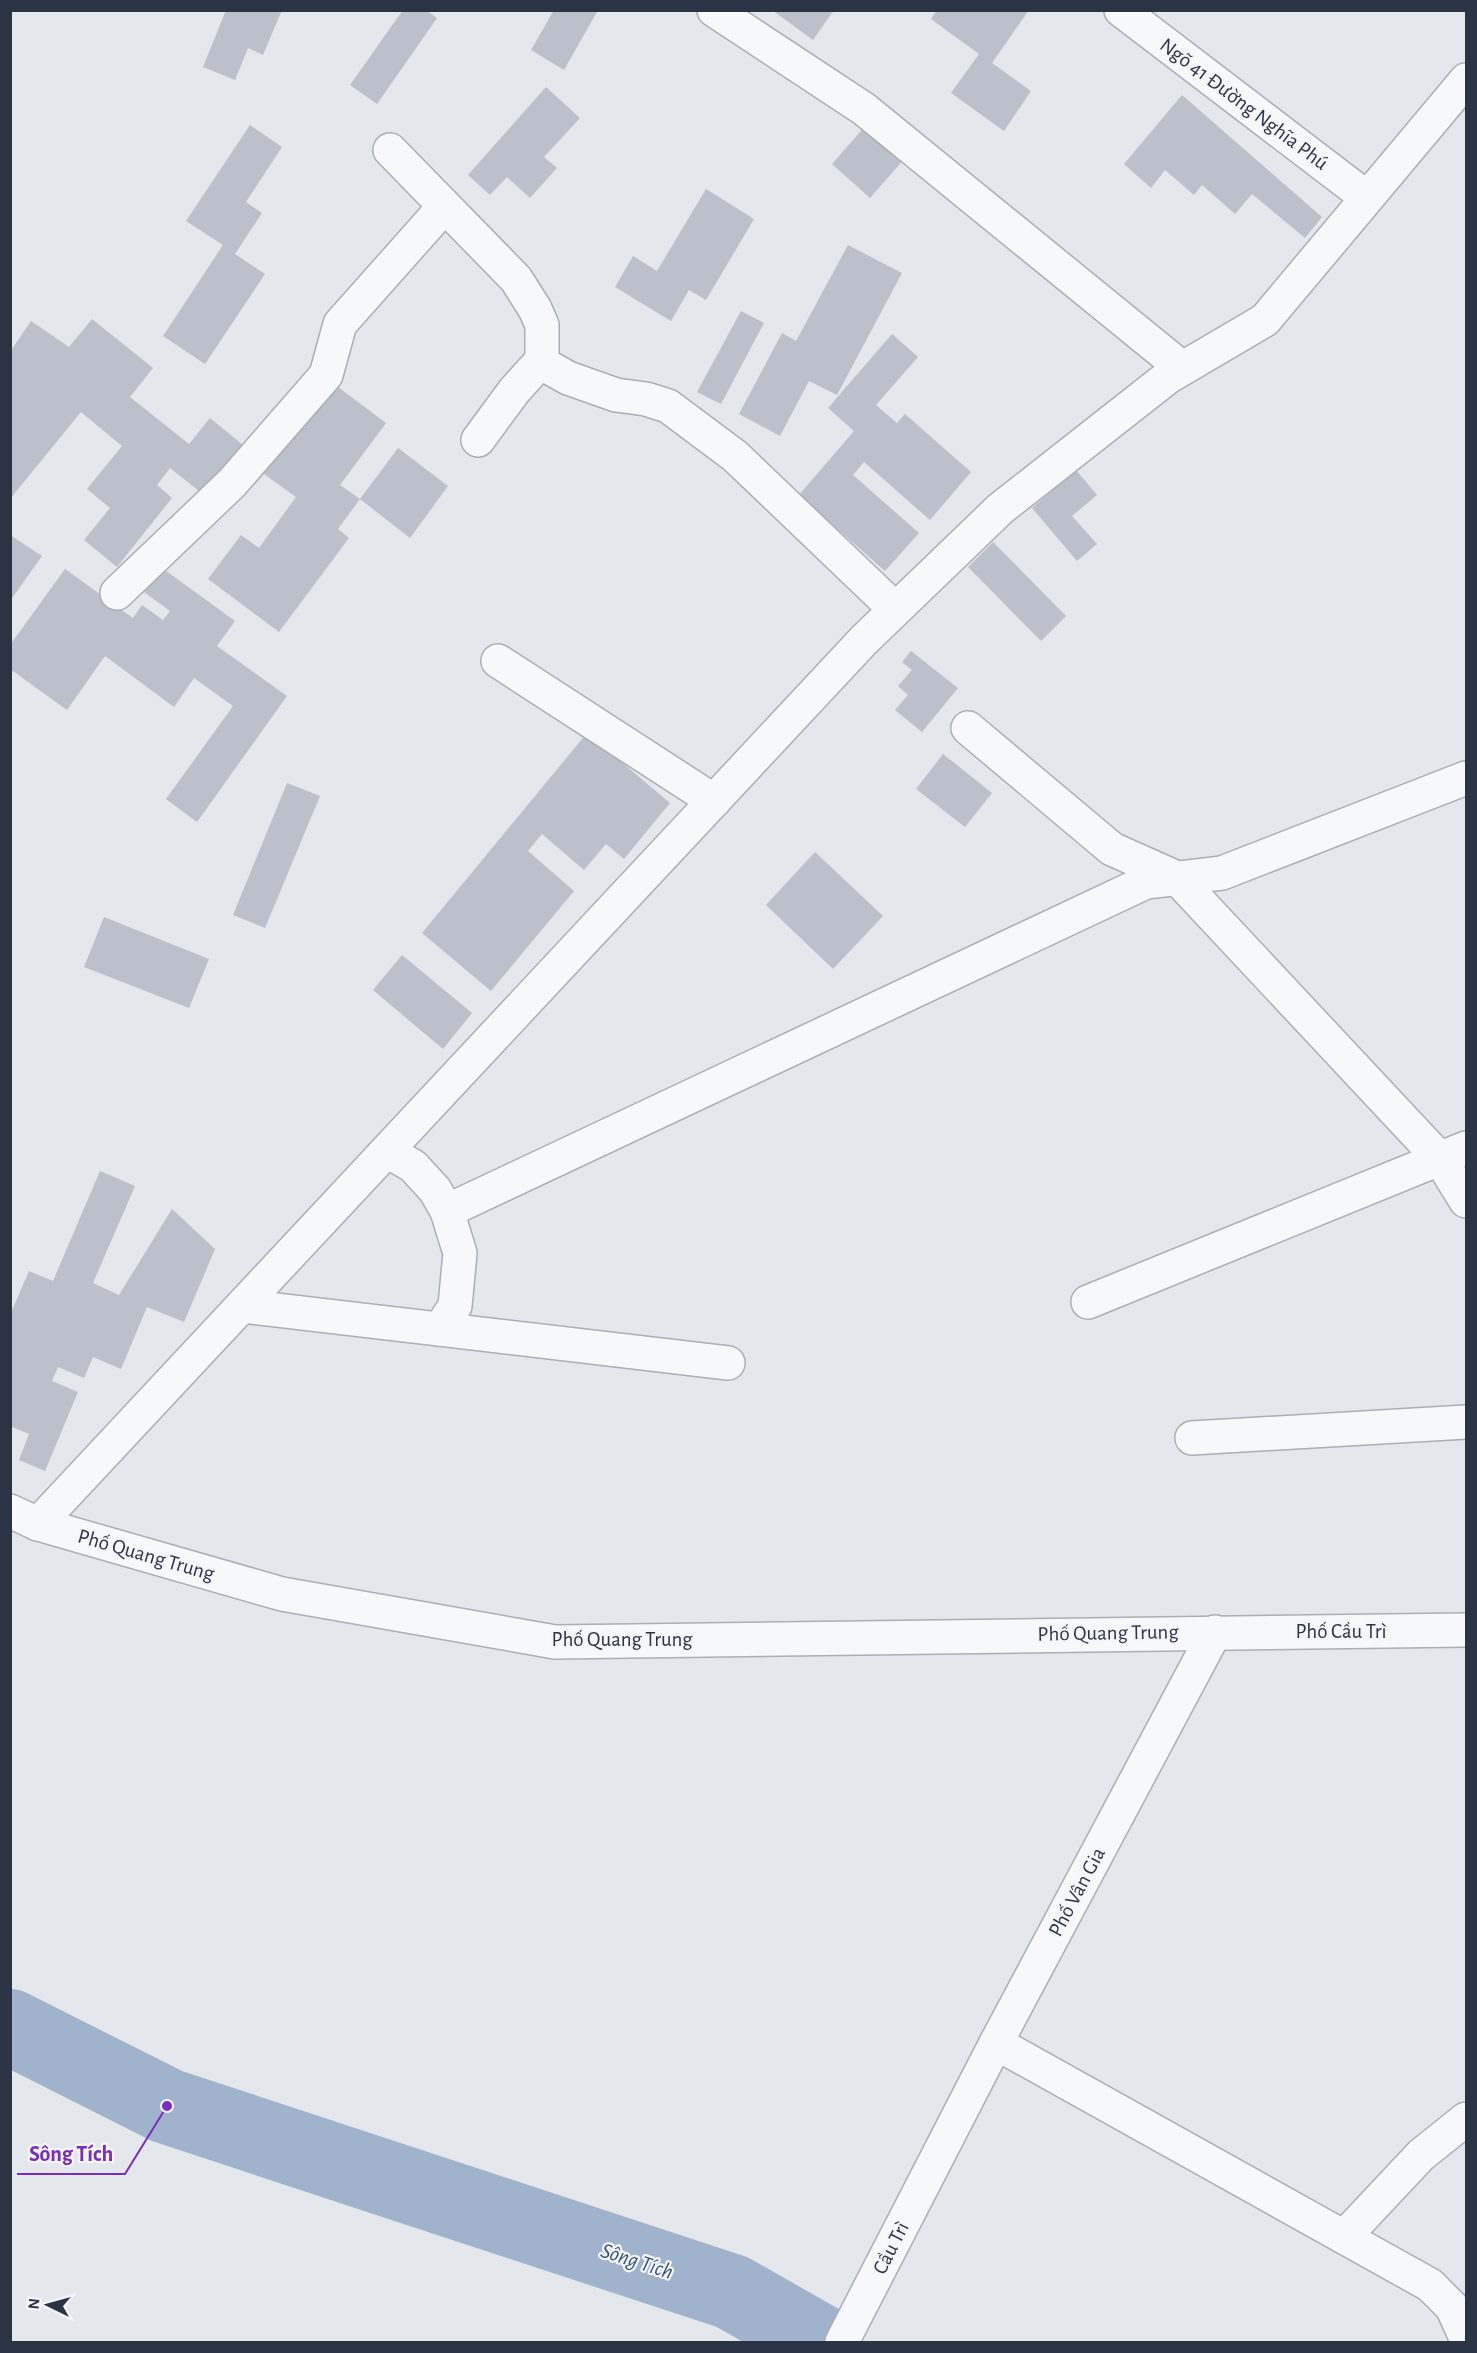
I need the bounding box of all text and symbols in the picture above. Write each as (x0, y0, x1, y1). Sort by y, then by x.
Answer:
street label: Ngõ 41 Đường Nghĩa Phú (1156, 34, 1332, 174)
street label: Phố Quang Trung (75, 1525, 217, 1585)
street label: Phố Quang Trung (1037, 1621, 1179, 1645)
street label: Phố Cầu Trì (1295, 1621, 1387, 1642)
street label: Phố Quang Trung (551, 1629, 693, 1650)
street label: Phố Vân Gia (1045, 1844, 1109, 1940)
callout: Sông Tích (17, 2134, 125, 2174)
text: Sông Tích (29, 2143, 113, 2165)
street label: Cầu Trì (869, 2218, 913, 2278)
water label: Sông Tích (598, 2239, 676, 2283)
north arrow (18, 2275, 78, 2335)
text: N (26, 2298, 43, 2310)

